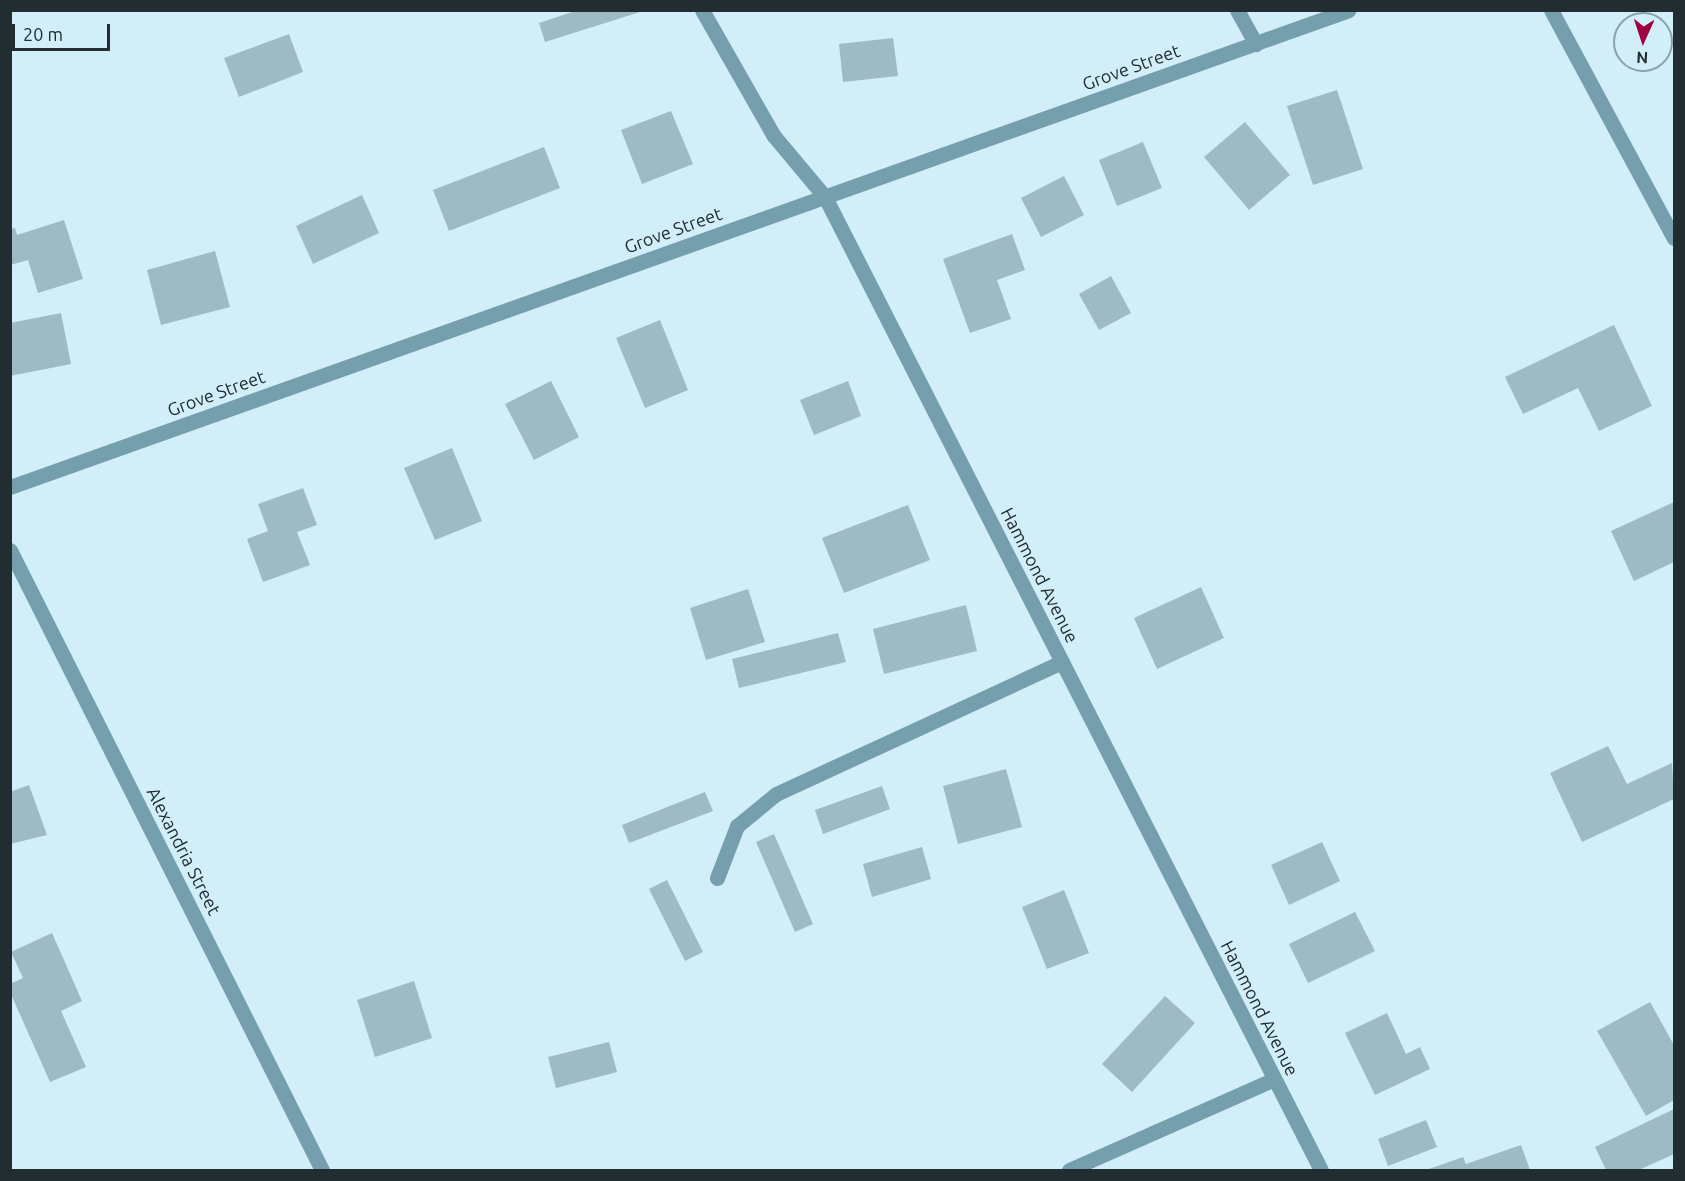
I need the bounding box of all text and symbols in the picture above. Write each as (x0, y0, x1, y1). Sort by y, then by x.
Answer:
scale bar (15, 12, 112, 50)
north arrow (1613, 12, 1673, 72)
text: 20 m (23, 24, 63, 44)
street label: Grove Street (1079, 39, 1183, 95)
text: N (1636, 49, 1649, 67)
street label: Grove Street (621, 202, 725, 258)
street label: Grove Street (164, 365, 268, 421)
street label: Hammond Avenue (997, 504, 1083, 646)
street label: Alexandria Street (143, 784, 225, 918)
street label: Hammond Avenue (1217, 937, 1303, 1079)

